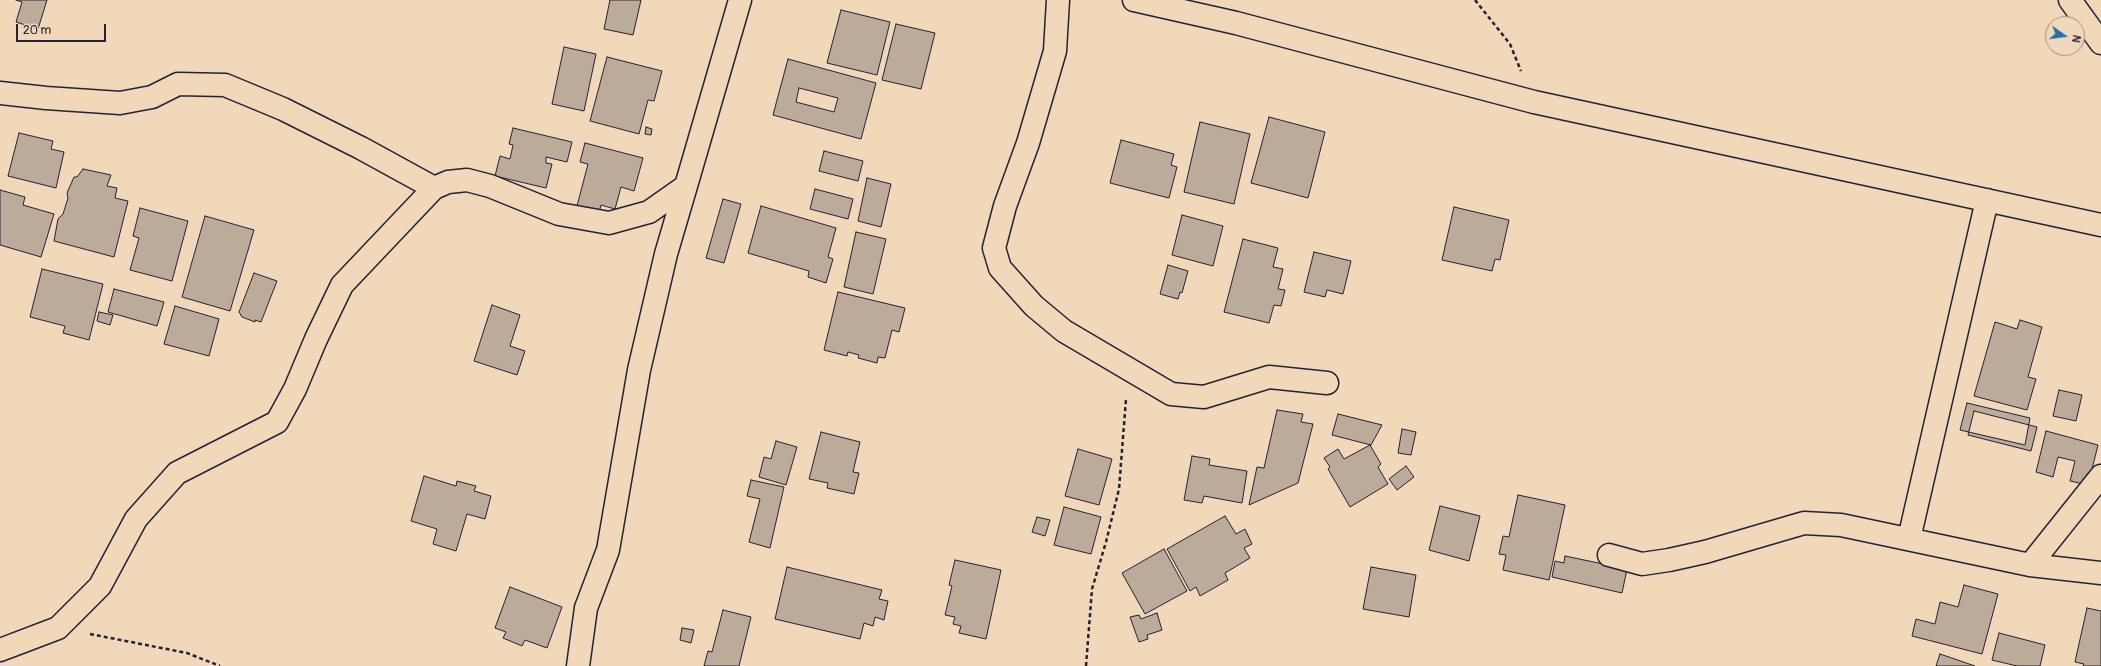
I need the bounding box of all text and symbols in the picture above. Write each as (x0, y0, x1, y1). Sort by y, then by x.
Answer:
scale bar (18, 16, 108, 42)
north arrow (2045, 16, 2085, 56)
text: 20 m (23, 23, 51, 38)
text: N (2069, 34, 2083, 44)

